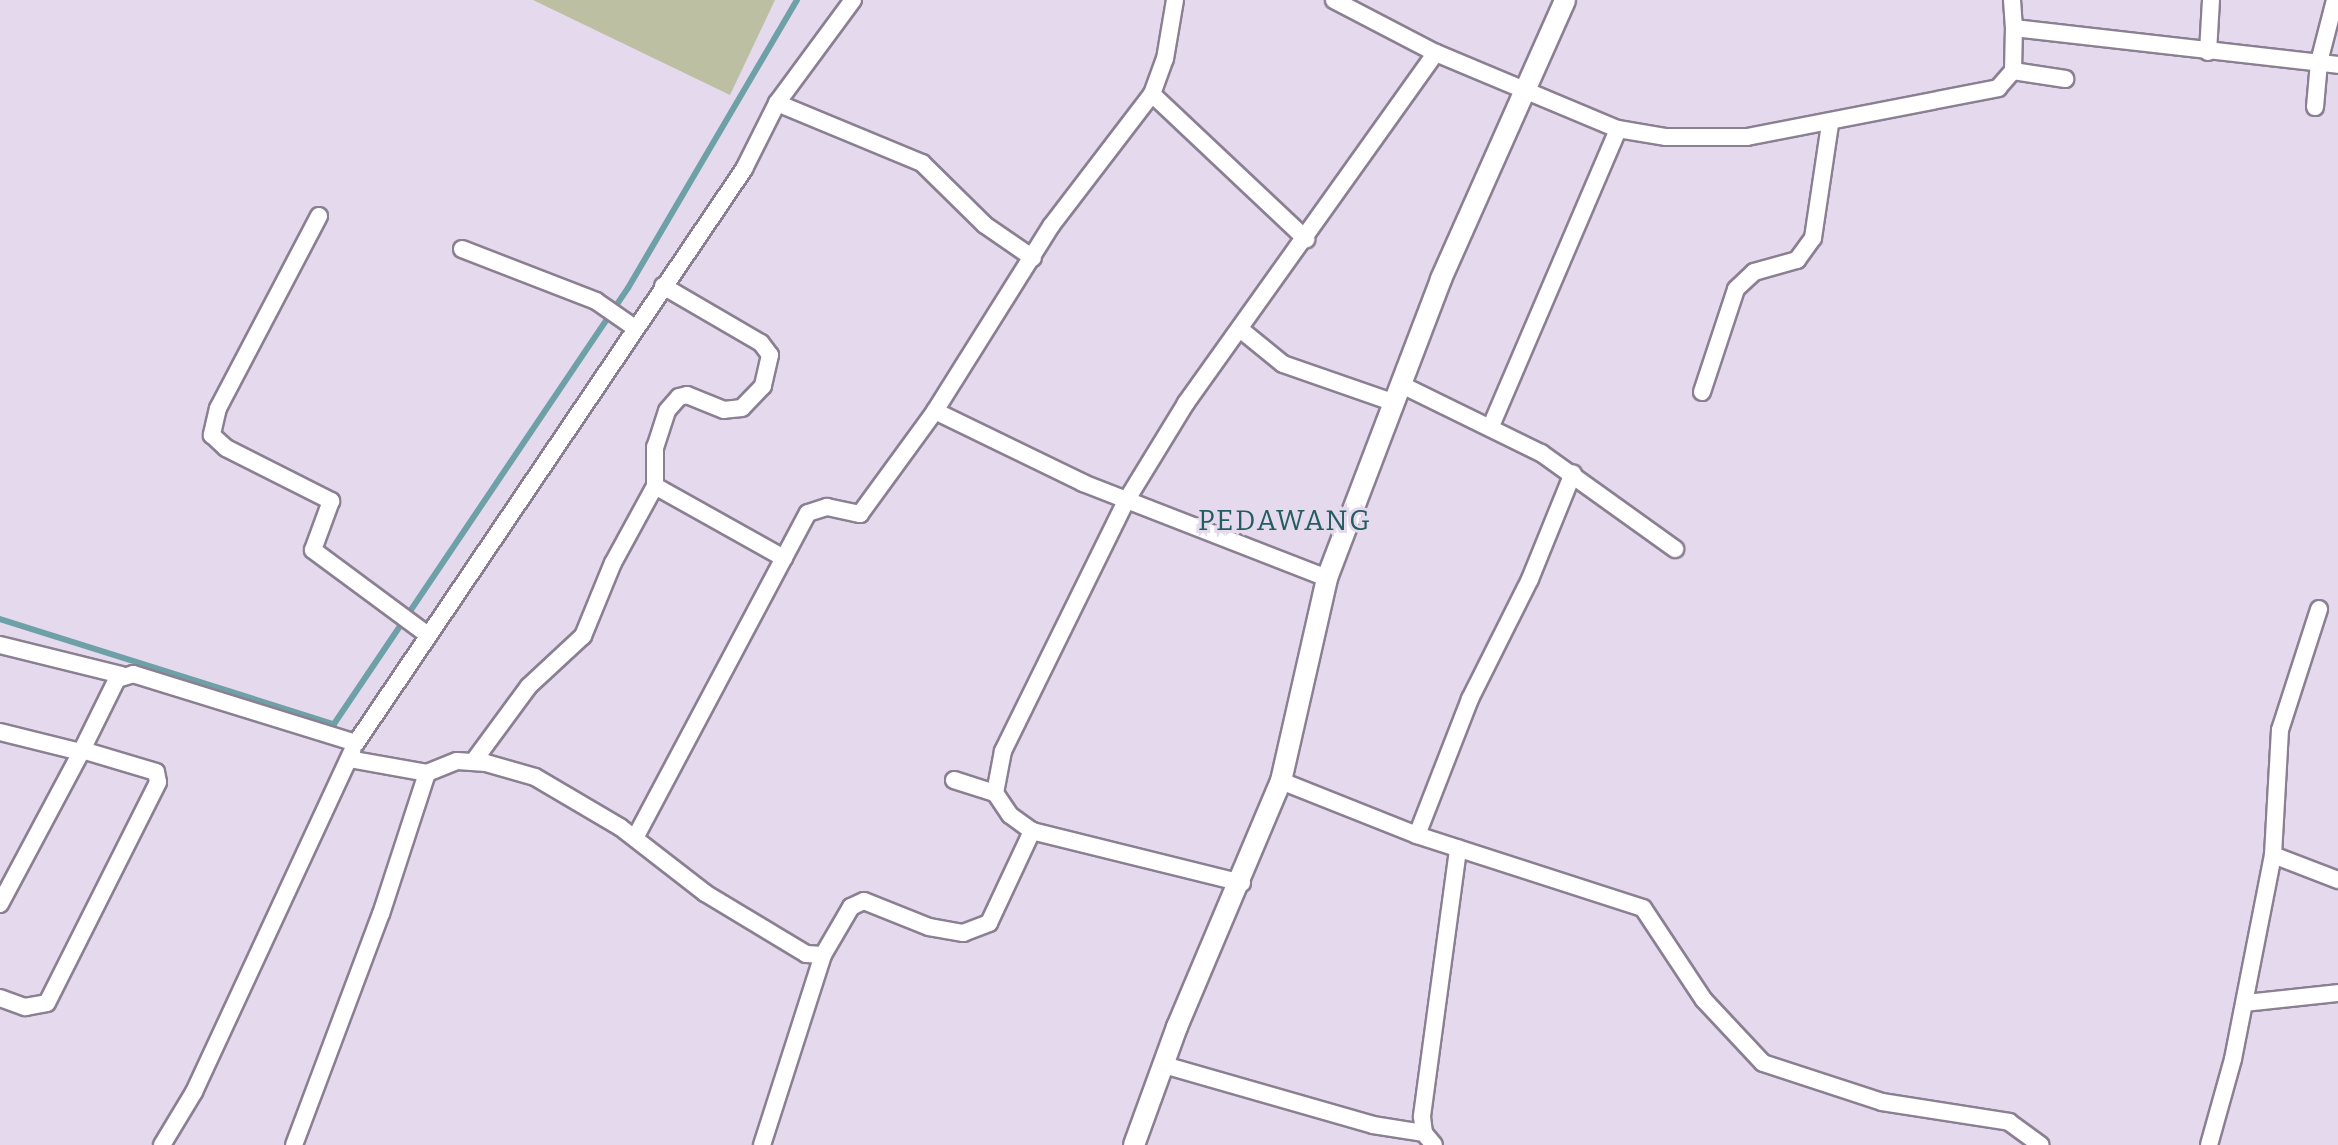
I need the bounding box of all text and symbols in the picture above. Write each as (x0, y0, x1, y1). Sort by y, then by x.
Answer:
district label: PEDAWANG (1198, 504, 1372, 538)

